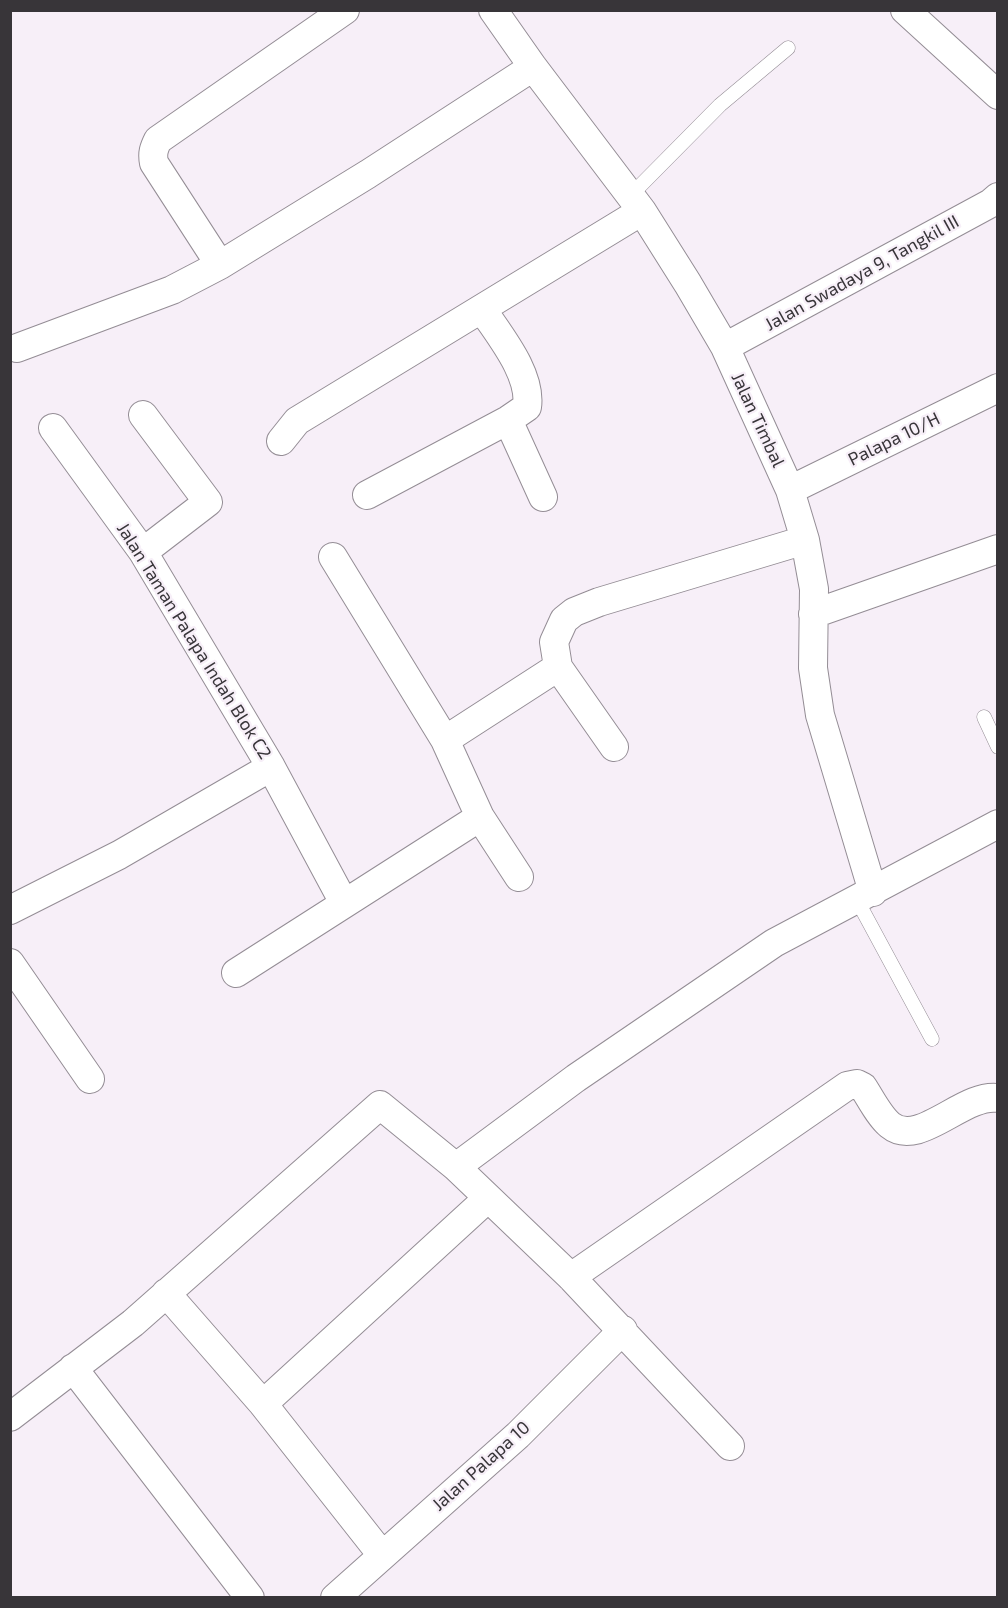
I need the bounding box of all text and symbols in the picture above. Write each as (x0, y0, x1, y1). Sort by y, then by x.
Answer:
street label: Jalan Swadaya 9, Tangkil III (761, 211, 963, 335)
street label: Jalan Timbal (727, 369, 789, 471)
street label: Palapa 10/H (845, 408, 943, 470)
street label: Jalan Taman Palapa Indah Blok C2 (112, 519, 276, 763)
street label: Jalan Palapa 10 (428, 1417, 534, 1515)

